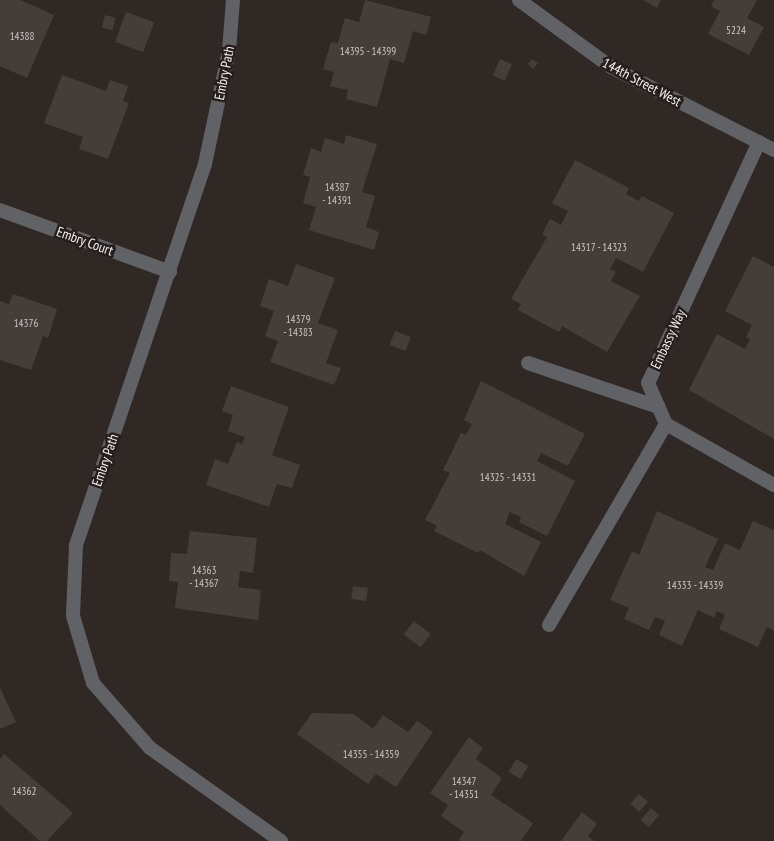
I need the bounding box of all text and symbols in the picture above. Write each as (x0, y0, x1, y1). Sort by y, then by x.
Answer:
house number: 5224 (726, 23, 746, 37)
house number: 14388 (10, 29, 34, 43)
street label: Embry Path (211, 44, 237, 102)
house number: 14395 - 14399 (339, 44, 397, 58)
street label: 144th Street West (600, 54, 684, 110)
house number: 14387 - 14391 (322, 181, 352, 207)
street label: Embry Court (54, 223, 116, 259)
house number: 14317 - 14323 (570, 240, 628, 254)
street label: Embassy Way (647, 306, 689, 372)
house number: 14379 - 14383 (283, 313, 313, 339)
house number: 14376 (14, 316, 38, 330)
street label: Embry Path (88, 431, 122, 489)
house number: 14325 - 14331 (479, 470, 537, 484)
house number: 14363 - 14367 (189, 564, 219, 590)
house number: 14333 - 14339 (666, 578, 724, 592)
house number: 14355 - 14359 (342, 747, 400, 761)
house number: 14347 - 14351 (449, 775, 479, 801)
house number: 14362 (12, 784, 36, 798)

